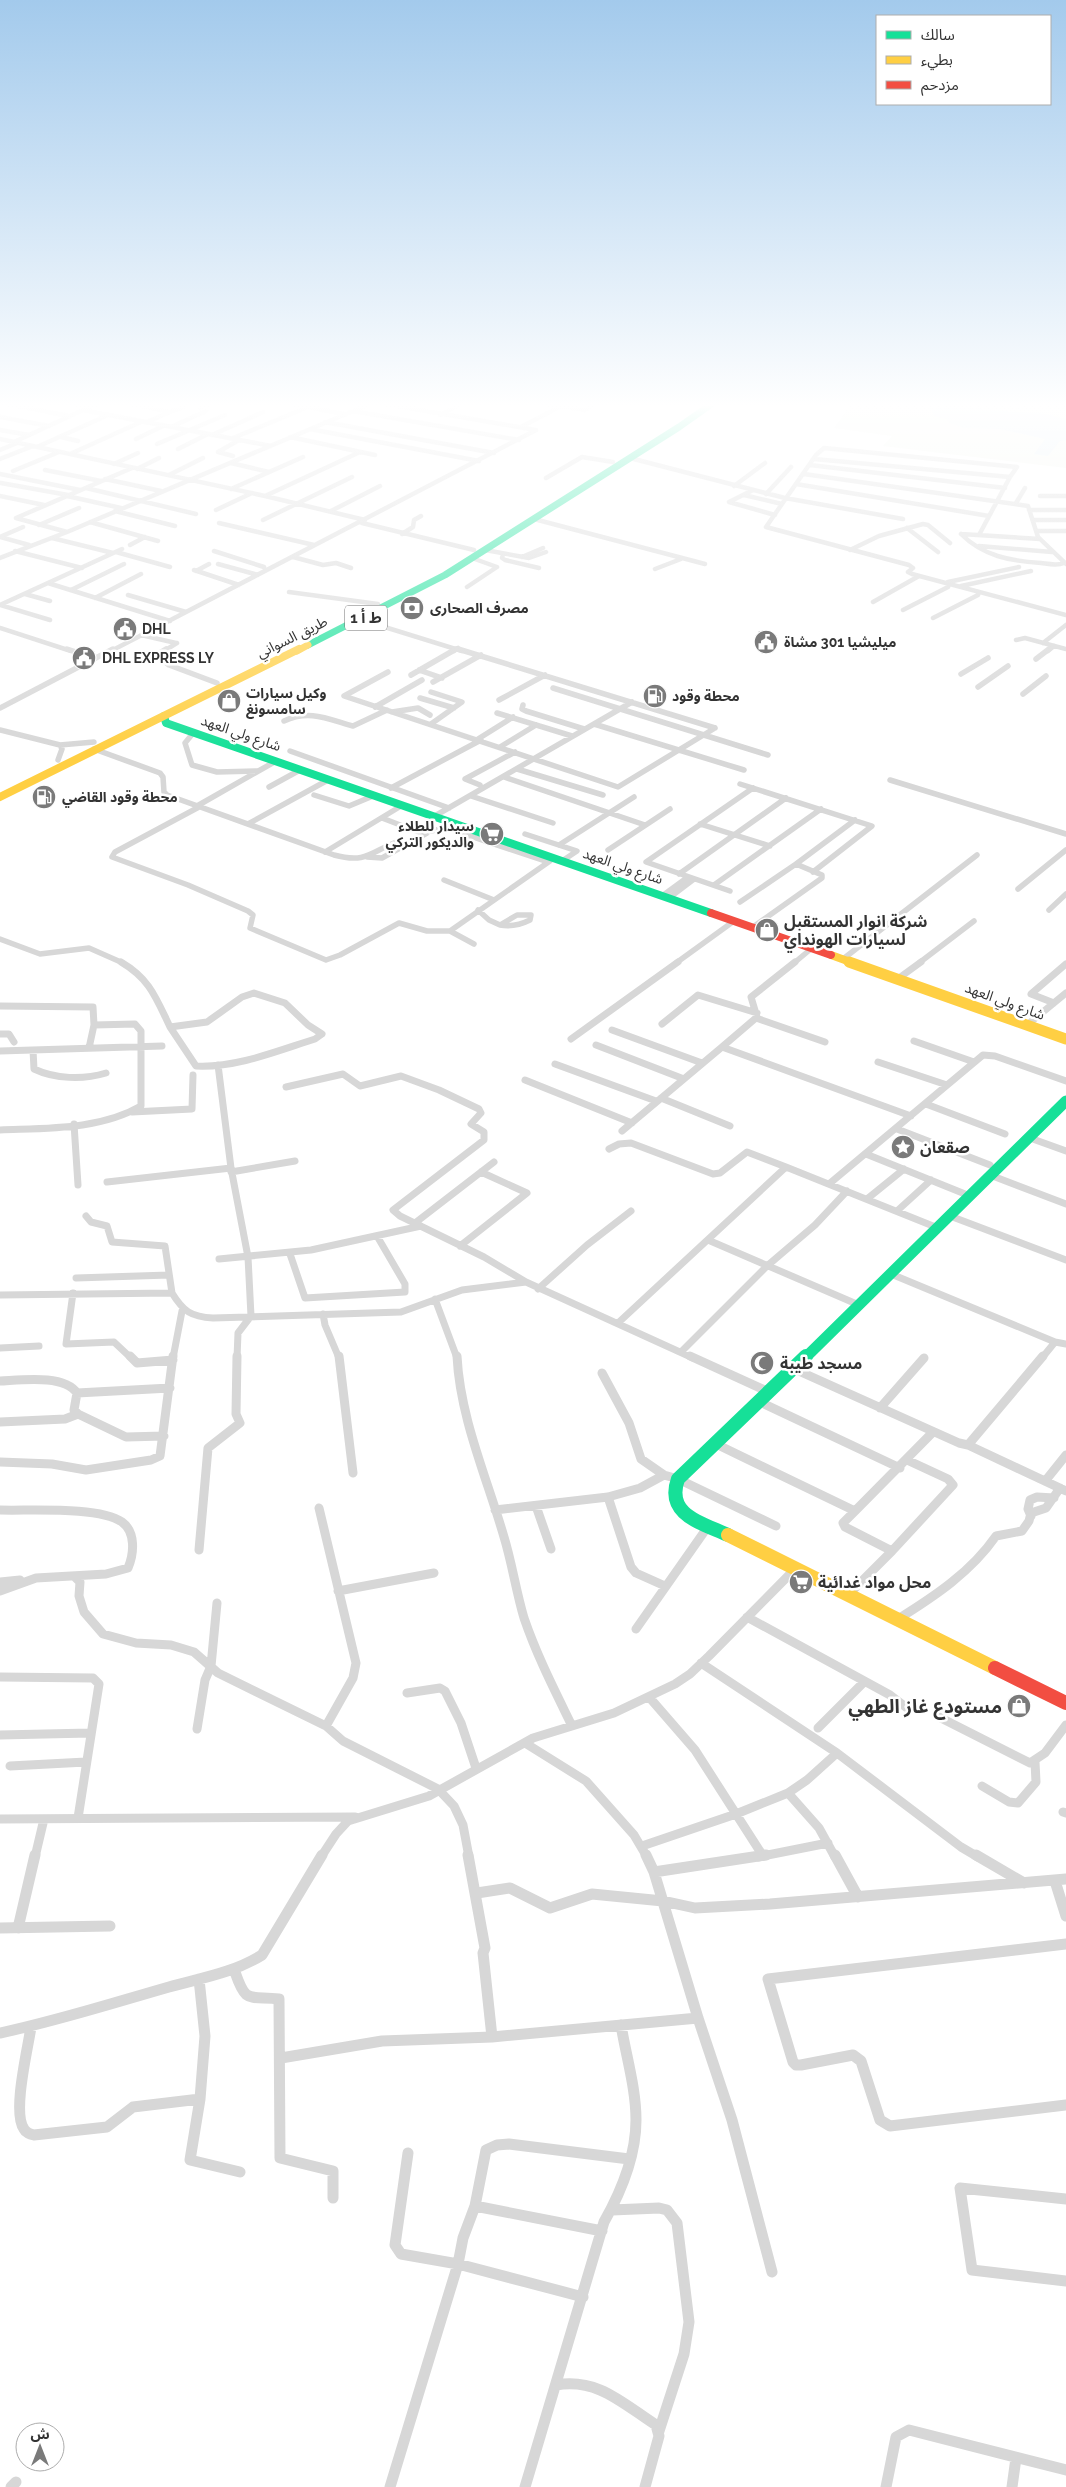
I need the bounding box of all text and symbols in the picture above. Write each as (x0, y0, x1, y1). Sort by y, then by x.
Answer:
legend (876, 15, 1051, 105)
text: سالك (921, 26, 955, 44)
text: بطيء (921, 51, 953, 71)
text: مزدحم (921, 76, 959, 96)
bank icon: مصرف الصحارى (399, 595, 425, 621)
place label: مصرف الصحارى (430, 600, 529, 617)
road number: ط أ 1 (345, 606, 387, 630)
street label: طريق السواني (254, 613, 331, 664)
public building icon: DHL (112, 616, 138, 642)
place label: DHL (142, 621, 171, 637)
public building icon: ميليشيا 301 مشاة (753, 629, 779, 655)
place label: ميليشيا 301 مشاة (784, 634, 896, 650)
public building icon: DHL EXPRESS LY (71, 645, 97, 671)
place label: DHL EXPRESS LY (102, 650, 215, 666)
fuel station icon: محطة وقود (642, 683, 668, 709)
place label: وكيل سيارات سامسونغ (246, 685, 327, 719)
shop icon: وكيل سيارات سامسونغ (216, 688, 242, 714)
place label: محطة وقود (672, 688, 740, 704)
street label: شارع ولي العهد (198, 712, 283, 757)
fuel station icon: محطة وقود القاضي (31, 784, 57, 810)
place label: محطة وقود القاضي (62, 789, 178, 808)
place label: سيدار للطلاء والديكور التركي (385, 818, 474, 853)
supermarket icon: سيدار للطلاء والديكور التركي (479, 821, 505, 847)
street label: شارع ولي العهد (580, 845, 665, 890)
place label: شركة انوار المستقبل لسيارات الهونداي (784, 912, 928, 953)
shop icon: شركة انوار المستقبل لسيارات الهونداي (754, 917, 780, 943)
street label: شارع ولي العهد (962, 979, 1047, 1026)
place icon: صقعان (890, 1134, 916, 1160)
place label: صقعان (920, 1138, 970, 1157)
mosque icon: مسجد طيبة (749, 1350, 775, 1376)
place label: مسجد طيبة (780, 1354, 862, 1373)
supermarket icon: محل مواد غدائية (788, 1569, 814, 1595)
place label: محل مواد غدائية (818, 1573, 931, 1592)
shop icon: مستودع غاز الطهي (1006, 1693, 1032, 1719)
place label: مستودع غاز الطهي (848, 1695, 1002, 1721)
north arrow (15, 2422, 65, 2472)
text: ش (30, 2426, 50, 2442)

